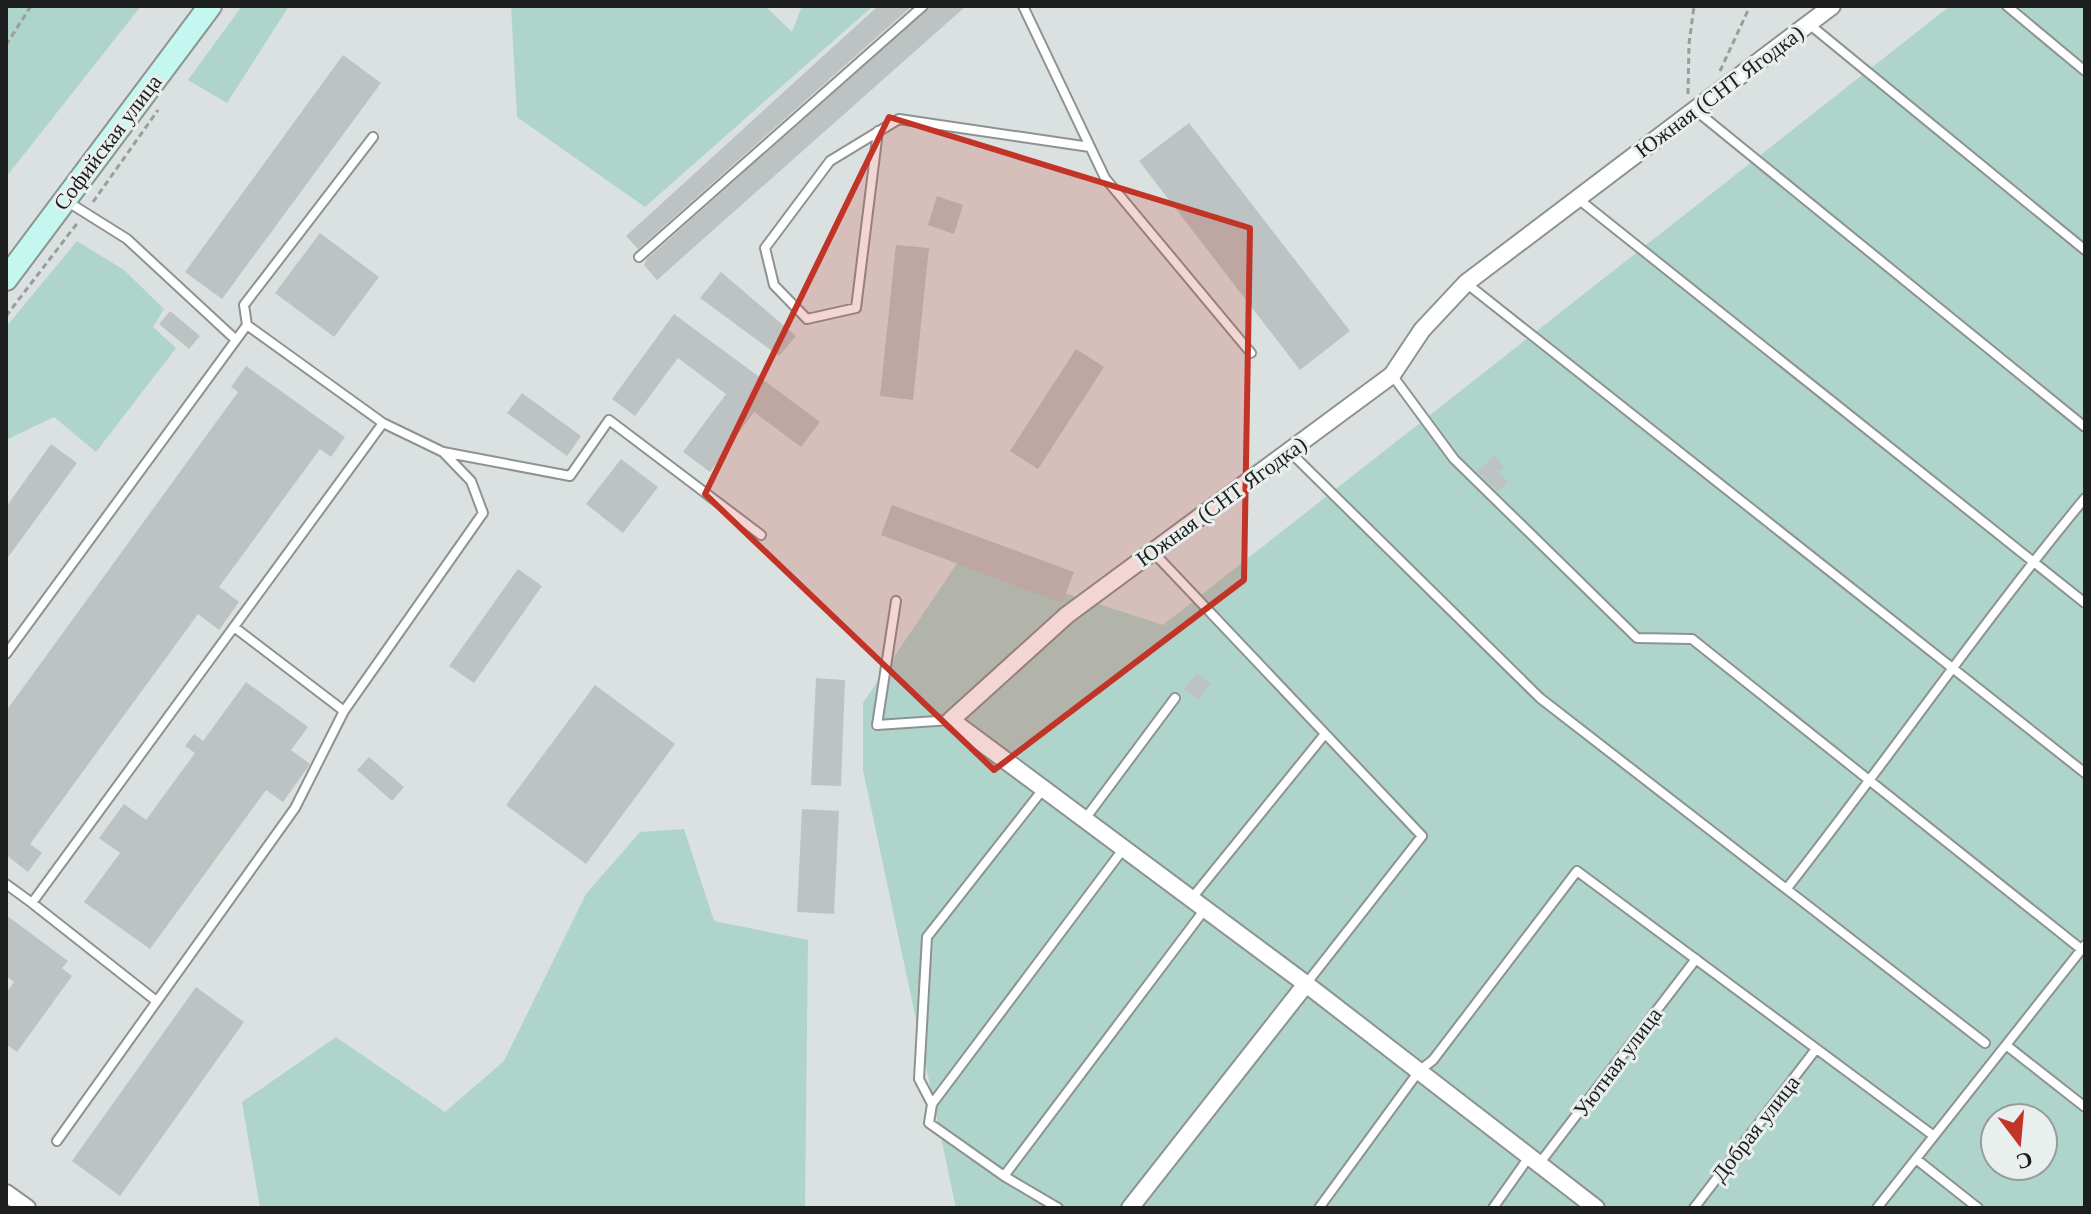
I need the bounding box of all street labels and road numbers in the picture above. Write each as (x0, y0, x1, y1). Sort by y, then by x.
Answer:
street label: Южная (СНТ Ягодка) (1630, 20, 1808, 163)
street label: Софийская улица (48, 69, 167, 215)
street label: Южная (СНТ Ягодка) (1131, 431, 1311, 572)
street label: Уютная улица (1568, 1002, 1667, 1122)
street label: Добрая улица (1706, 1070, 1805, 1186)

